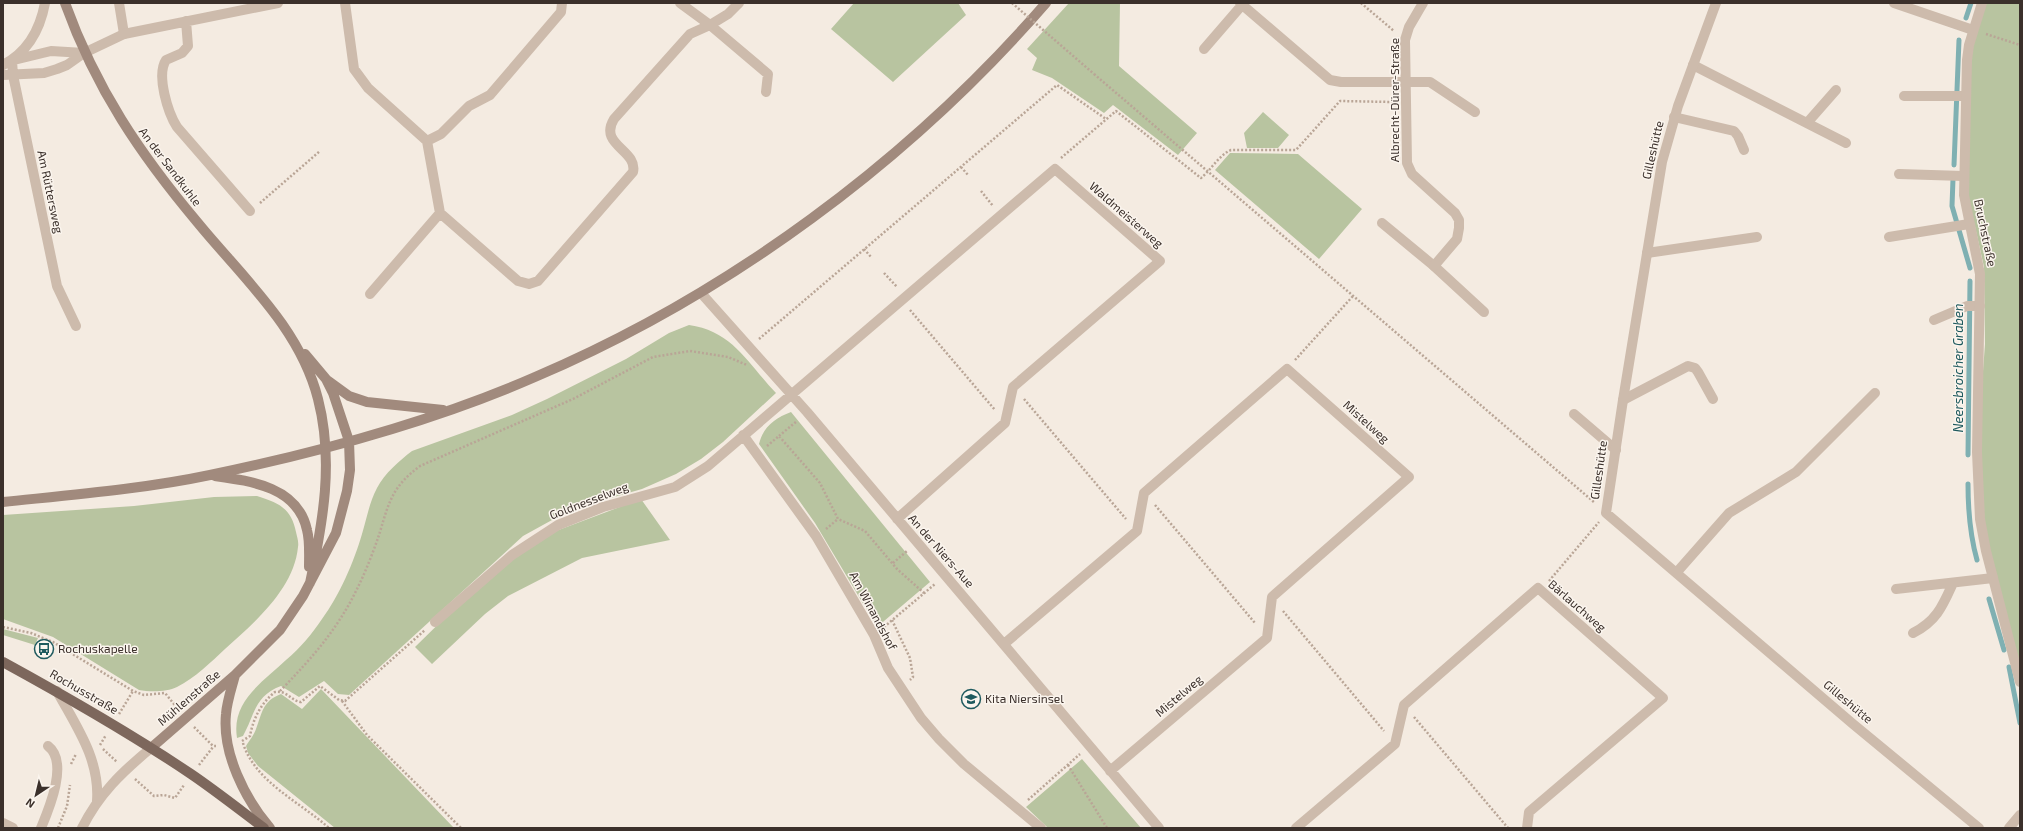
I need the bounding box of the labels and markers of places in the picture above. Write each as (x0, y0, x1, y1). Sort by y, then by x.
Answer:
bus stop icon: Rochuskapelle (33, 638, 55, 660)
place label: Rochuskapelle (58, 641, 138, 655)
school or university icon: Kita Niersinsel (960, 688, 982, 710)
place label: Kita Niersinsel (985, 691, 1064, 705)

